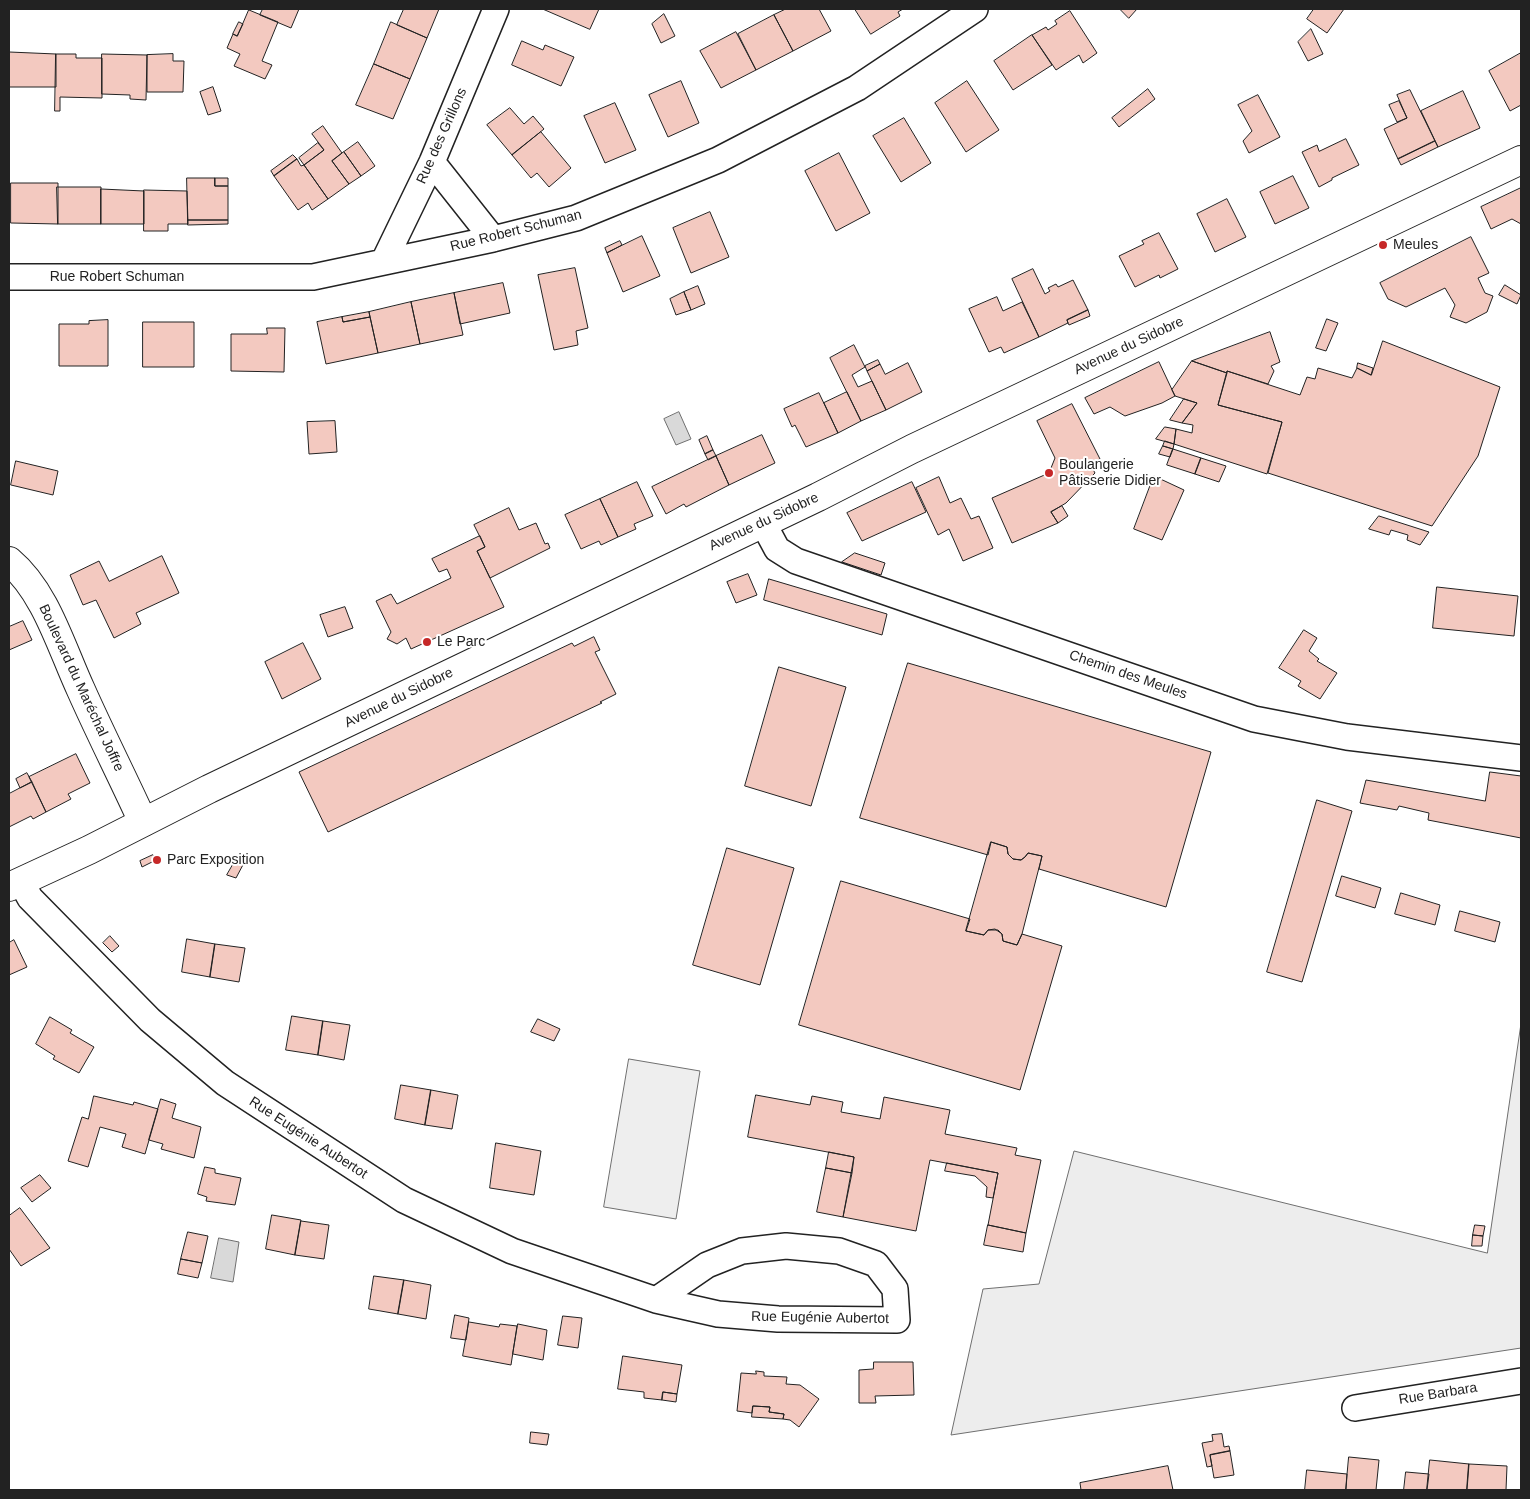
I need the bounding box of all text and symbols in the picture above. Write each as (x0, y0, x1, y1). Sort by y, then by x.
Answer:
street label: Rue des Grillons (413, 85, 471, 187)
street label: Rue Robert Schuman (449, 207, 583, 255)
place label: Meules (1393, 237, 1438, 253)
marker: Meules (1377, 239, 1389, 251)
street label: Rue Robert Schuman (50, 269, 184, 285)
street label: Avenue du Sidobre (1072, 313, 1186, 379)
place label: Boulangerie Pâtisserie Didier (1059, 457, 1161, 490)
marker: Boulangerie Pâtisserie Didier (1043, 467, 1055, 479)
street label: Avenue du Sidobre (707, 489, 821, 555)
street label: Boulevard du Maréchal Joffre (35, 602, 127, 774)
place label: Le Parc (437, 634, 485, 650)
marker: Le Parc (421, 636, 433, 648)
street label: Chemin des Meules (1067, 647, 1189, 703)
street label: Avenue du Sidobre (342, 664, 456, 732)
place label: Parc Exposition (167, 852, 264, 868)
marker: Parc Exposition (151, 854, 163, 866)
street label: Rue Eugénie Aubertot (246, 1093, 370, 1183)
street label: Rue Eugénie Aubertot (751, 1308, 889, 1328)
street label: Rue Barbara (1397, 1379, 1479, 1409)

